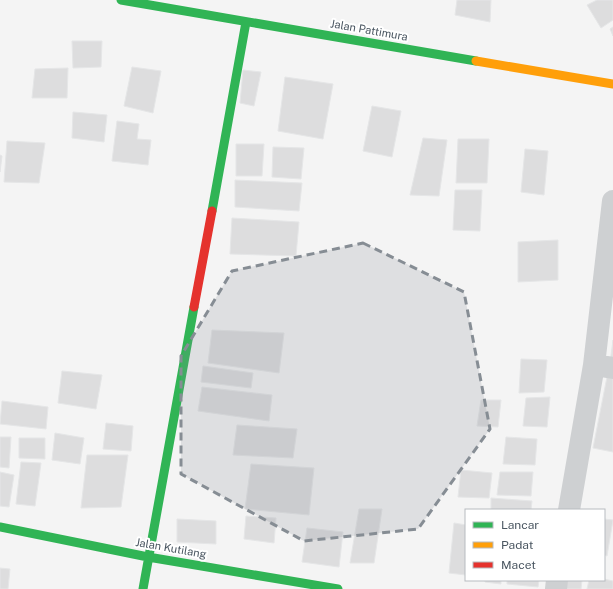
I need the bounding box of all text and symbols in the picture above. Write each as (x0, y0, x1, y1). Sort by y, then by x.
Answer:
street label: Jalan Pattimura (329, 17, 409, 43)
legend (465, 509, 605, 581)
text: Lancar (501, 518, 539, 532)
street label: Jalan Kutilang (135, 536, 208, 560)
text: Padat (501, 538, 534, 552)
text: Macet (501, 558, 536, 572)

